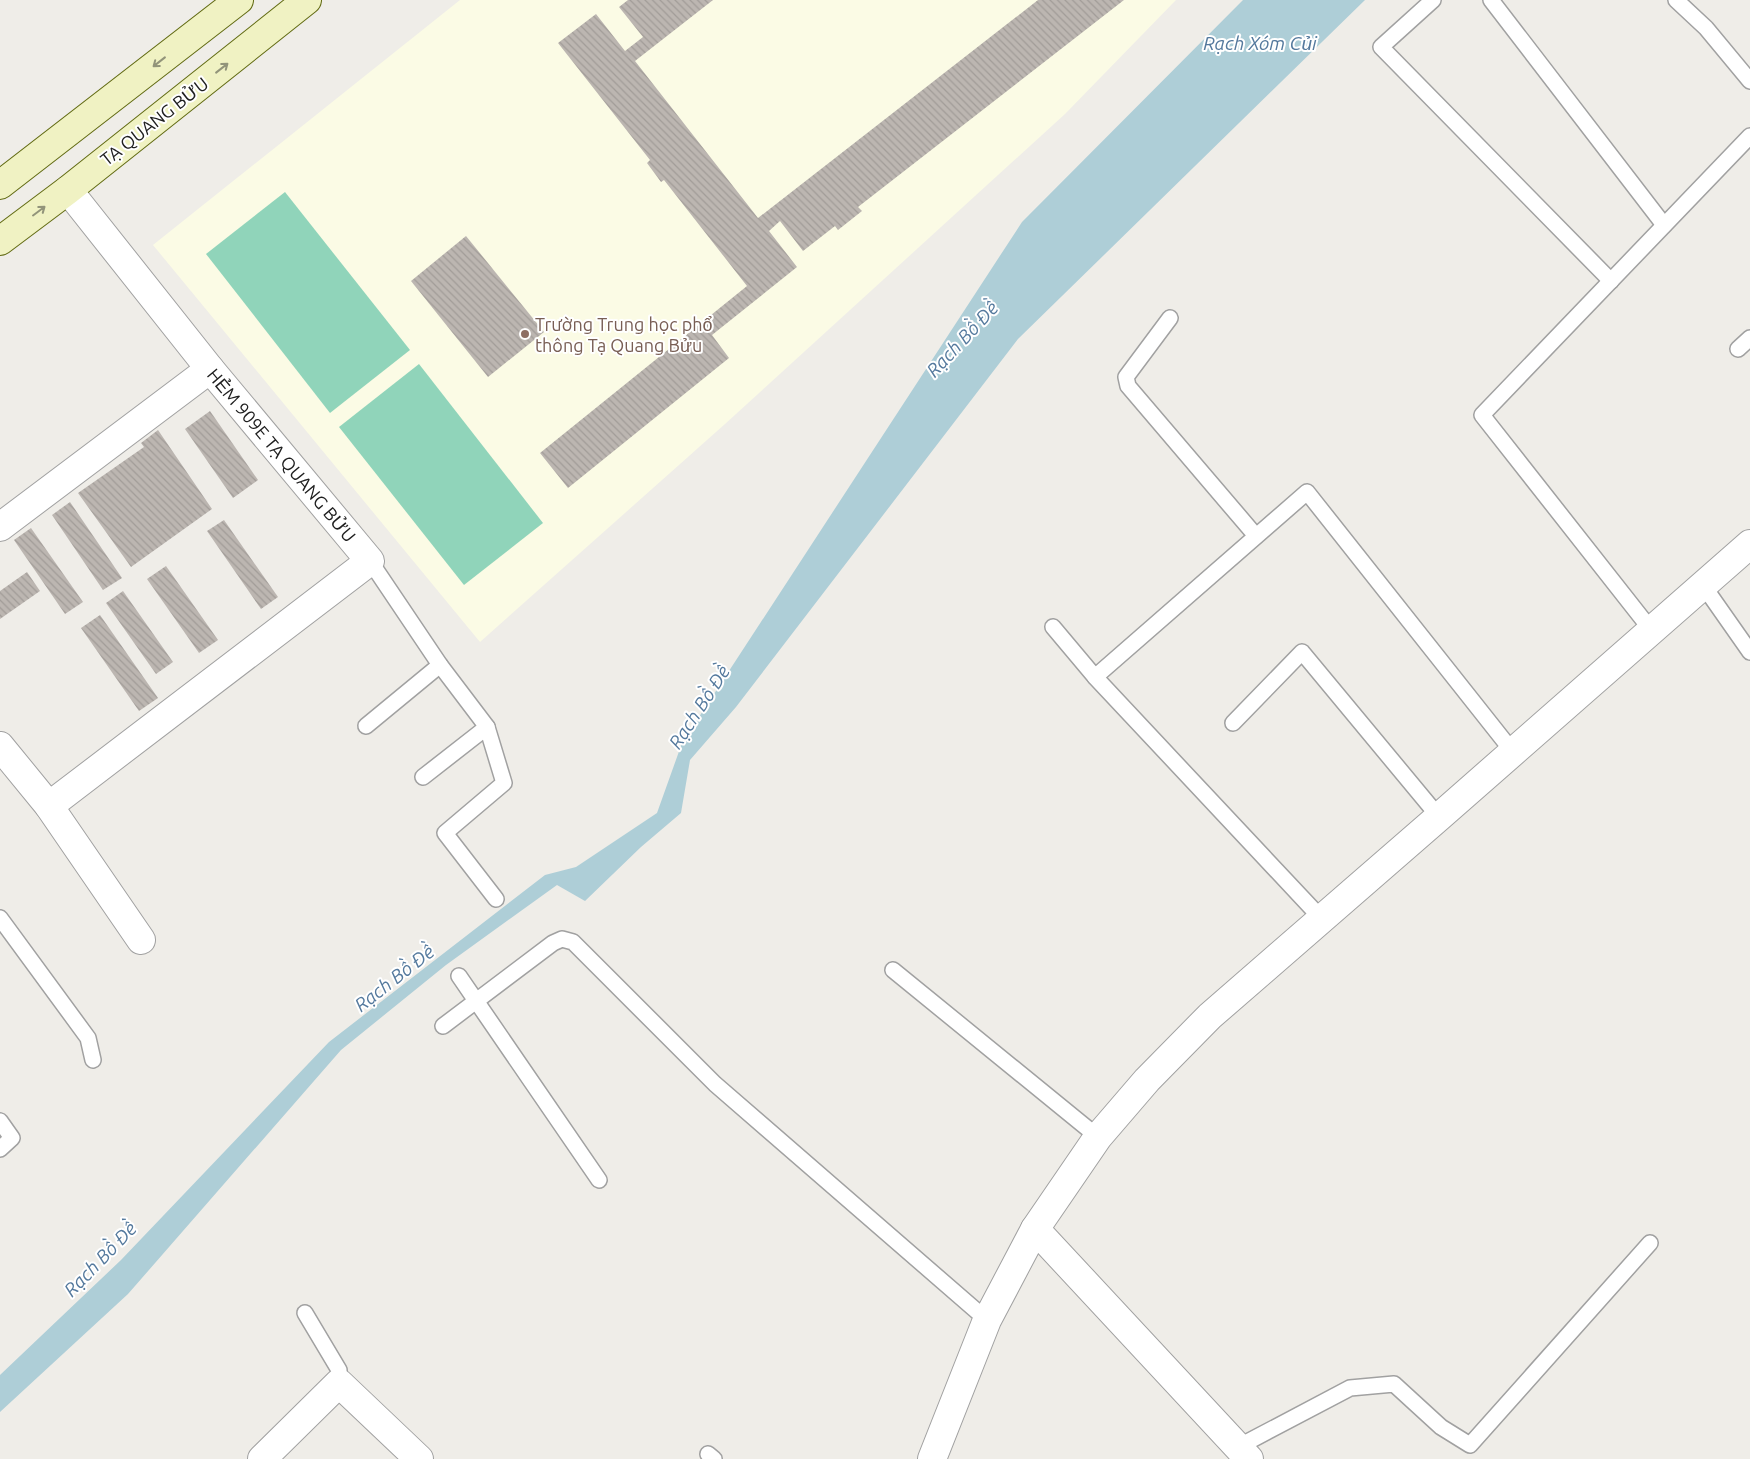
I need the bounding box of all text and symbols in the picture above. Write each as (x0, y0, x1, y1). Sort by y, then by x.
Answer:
water label: Rạch Xóm Củi (1203, 32, 1318, 54)
one-way arrow (152, 57, 166, 67)
one-way arrow (215, 62, 228, 73)
street label: TẠ QUANG BỬU (96, 73, 212, 170)
one-way arrow (32, 206, 45, 217)
water label: Rạch Bồ Đề (920, 295, 1003, 381)
place label: Trường Trung học phổ thông Tạ Quang Bửu (535, 314, 713, 356)
marker: Trường Trung học phổ thông Tạ Quang Bửu (519, 328, 531, 340)
street label: HẺM 909E TẠ QUANG BỬU (203, 364, 360, 546)
water label: Rạch Bồ Đề (663, 660, 734, 753)
water label: Rạch Bồ Đề (349, 939, 438, 1016)
water label: Rạch Bồ Đề (58, 1216, 141, 1301)

